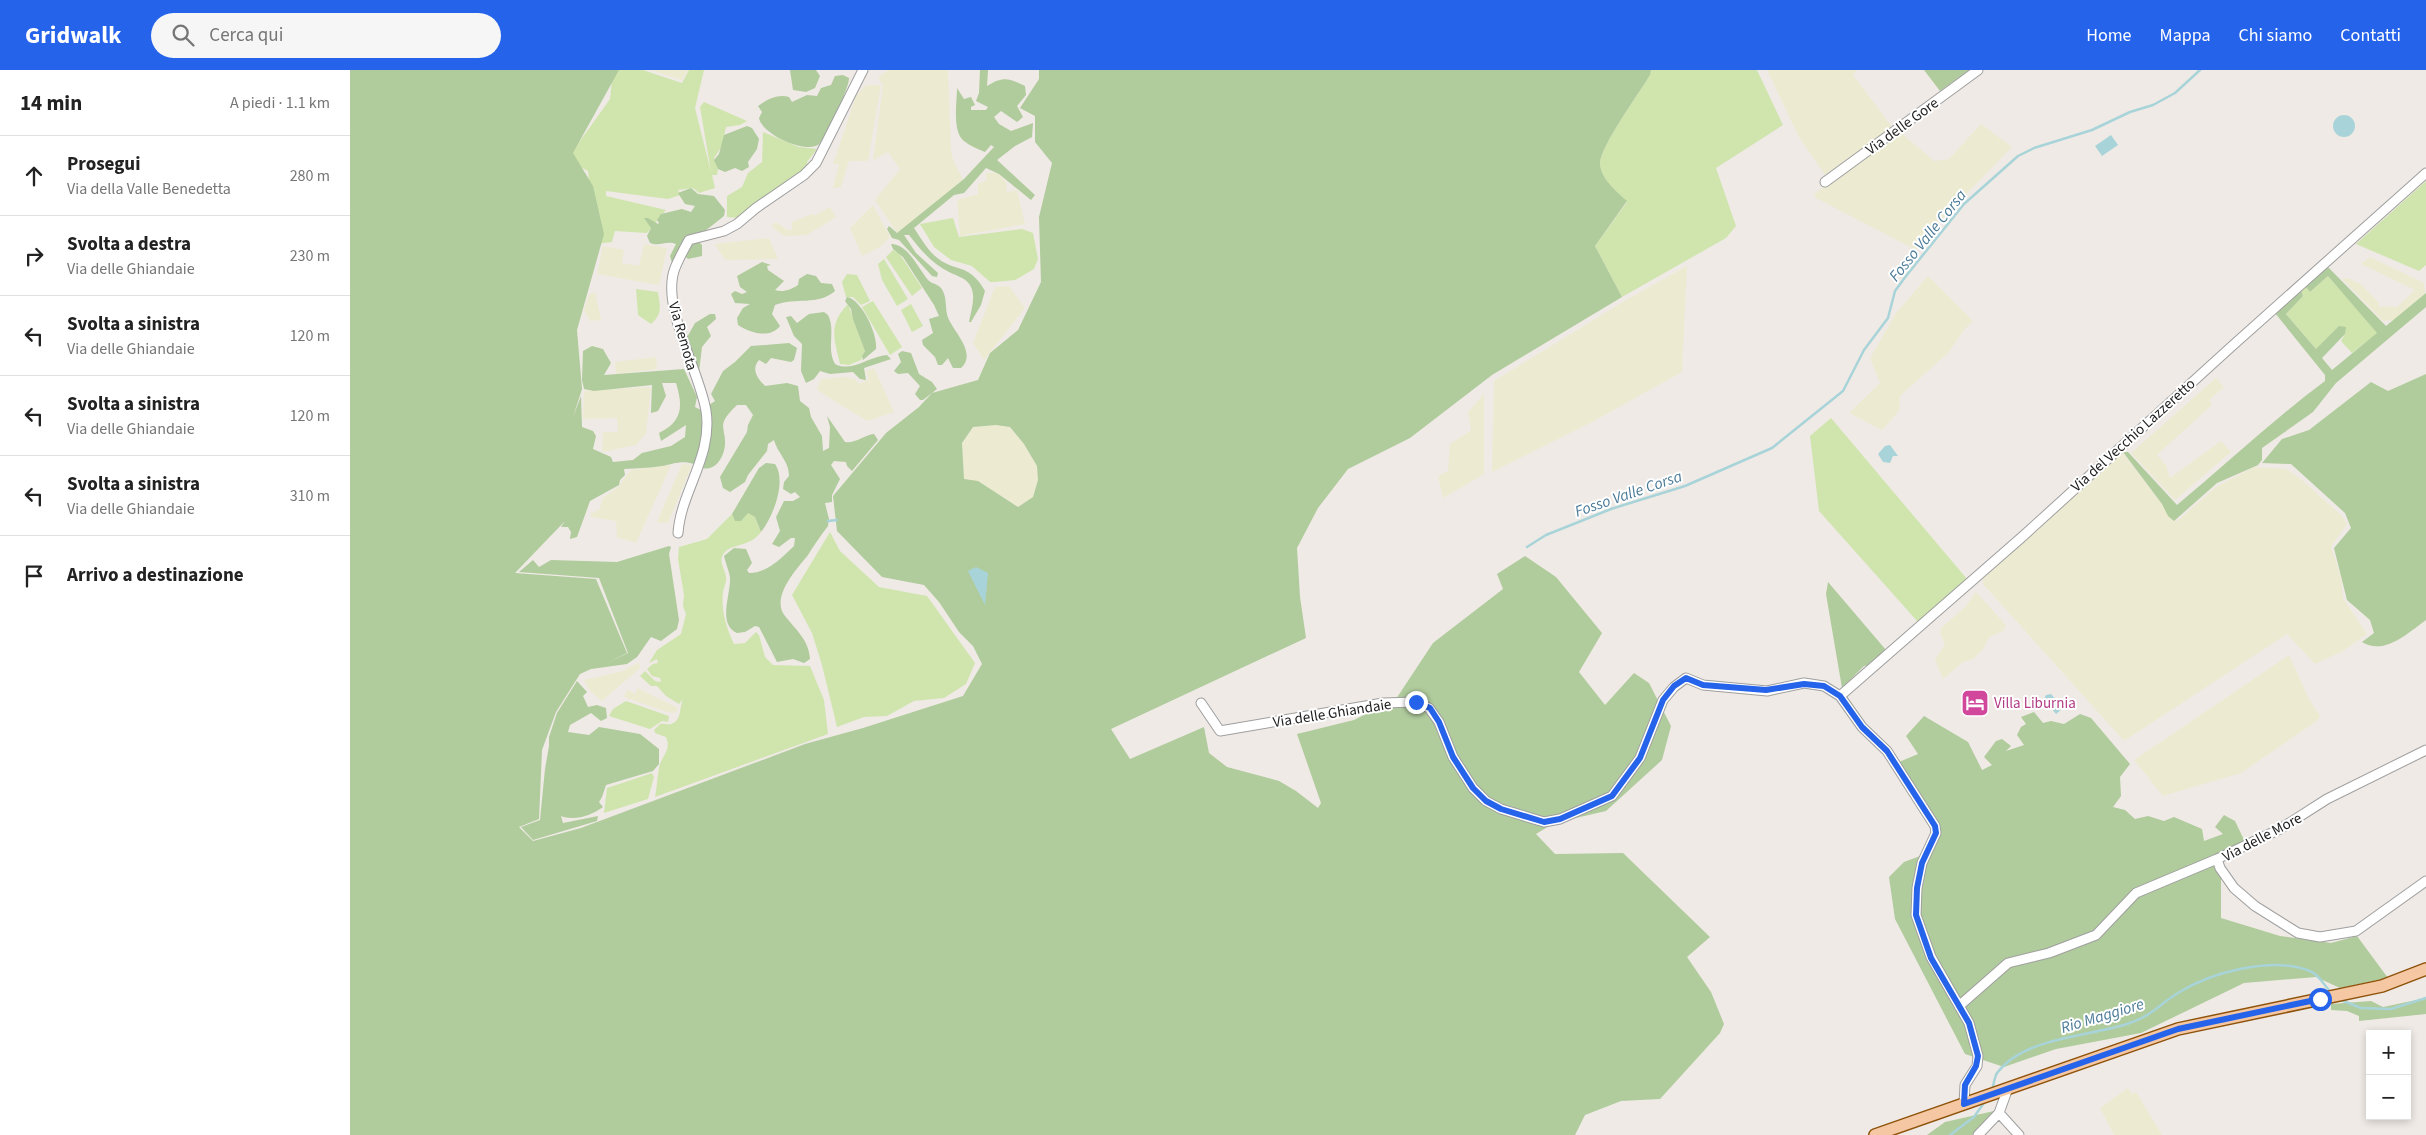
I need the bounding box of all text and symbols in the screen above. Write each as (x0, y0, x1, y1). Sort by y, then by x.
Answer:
search box (151, 13, 501, 58)
text: Gridwalk (25, 18, 121, 53)
icon: search (169, 21, 197, 49)
text: Cerca qui (209, 22, 283, 49)
text: Home (2086, 23, 2132, 48)
text: Mappa (2160, 23, 2211, 48)
text: Chi siamo (2239, 23, 2312, 48)
text: Contatti (2340, 23, 2401, 48)
text: 14 min (20, 88, 82, 118)
text: A piedi · 1.1 km (230, 92, 330, 114)
street label: Via delle Gore (1861, 93, 1943, 160)
text: Prosegui (67, 151, 140, 178)
icon: ahead (20, 162, 48, 190)
text: 280 m (290, 165, 330, 187)
text: Via della Valle Benedetta (67, 178, 231, 200)
water label: Fosso Valle Corsa (1884, 185, 1972, 286)
text: Svolta a destra (67, 231, 191, 258)
icon: right (20, 242, 48, 270)
text: 230 m (290, 245, 330, 267)
text: Via delle Ghiandaie (67, 258, 195, 280)
street label: Via Remota (663, 299, 702, 373)
text: Svolta a sinistra (67, 311, 200, 338)
icon: left (20, 322, 48, 350)
text: 120 m (290, 325, 330, 347)
text: Via delle Ghiandaie (67, 338, 195, 360)
street label: Via del Vecchio Lazzeretto (2067, 374, 2200, 497)
text: Svolta a sinistra (67, 391, 200, 418)
icon: left (20, 402, 48, 430)
text: 120 m (290, 405, 330, 427)
text: Via delle Ghiandaie (67, 418, 195, 440)
water label: Fosso Valle Corsa (1572, 465, 1685, 523)
text: Svolta a sinistra (67, 471, 200, 498)
icon: left (20, 482, 48, 510)
text: 310 m (290, 485, 330, 507)
text: Via delle Ghiandaie (67, 498, 195, 520)
icon: arrive (20, 562, 48, 590)
text: Arrivo a destinazione (67, 562, 244, 589)
hotel icon: Villa Liburnia (1960, 688, 1990, 718)
route end (1405, 691, 1428, 714)
place label: Villa Liburnia (1994, 693, 2076, 714)
street label: Via delle Ghiandaie (1271, 694, 1393, 733)
street label: Via delle More (2219, 808, 2306, 867)
route start (2309, 988, 2332, 1011)
water label: Rio Maggiore (2058, 993, 2147, 1039)
map controls (2366, 1030, 2411, 1120)
button: + (2366, 1030, 2411, 1075)
button: − (2366, 1075, 2411, 1120)

